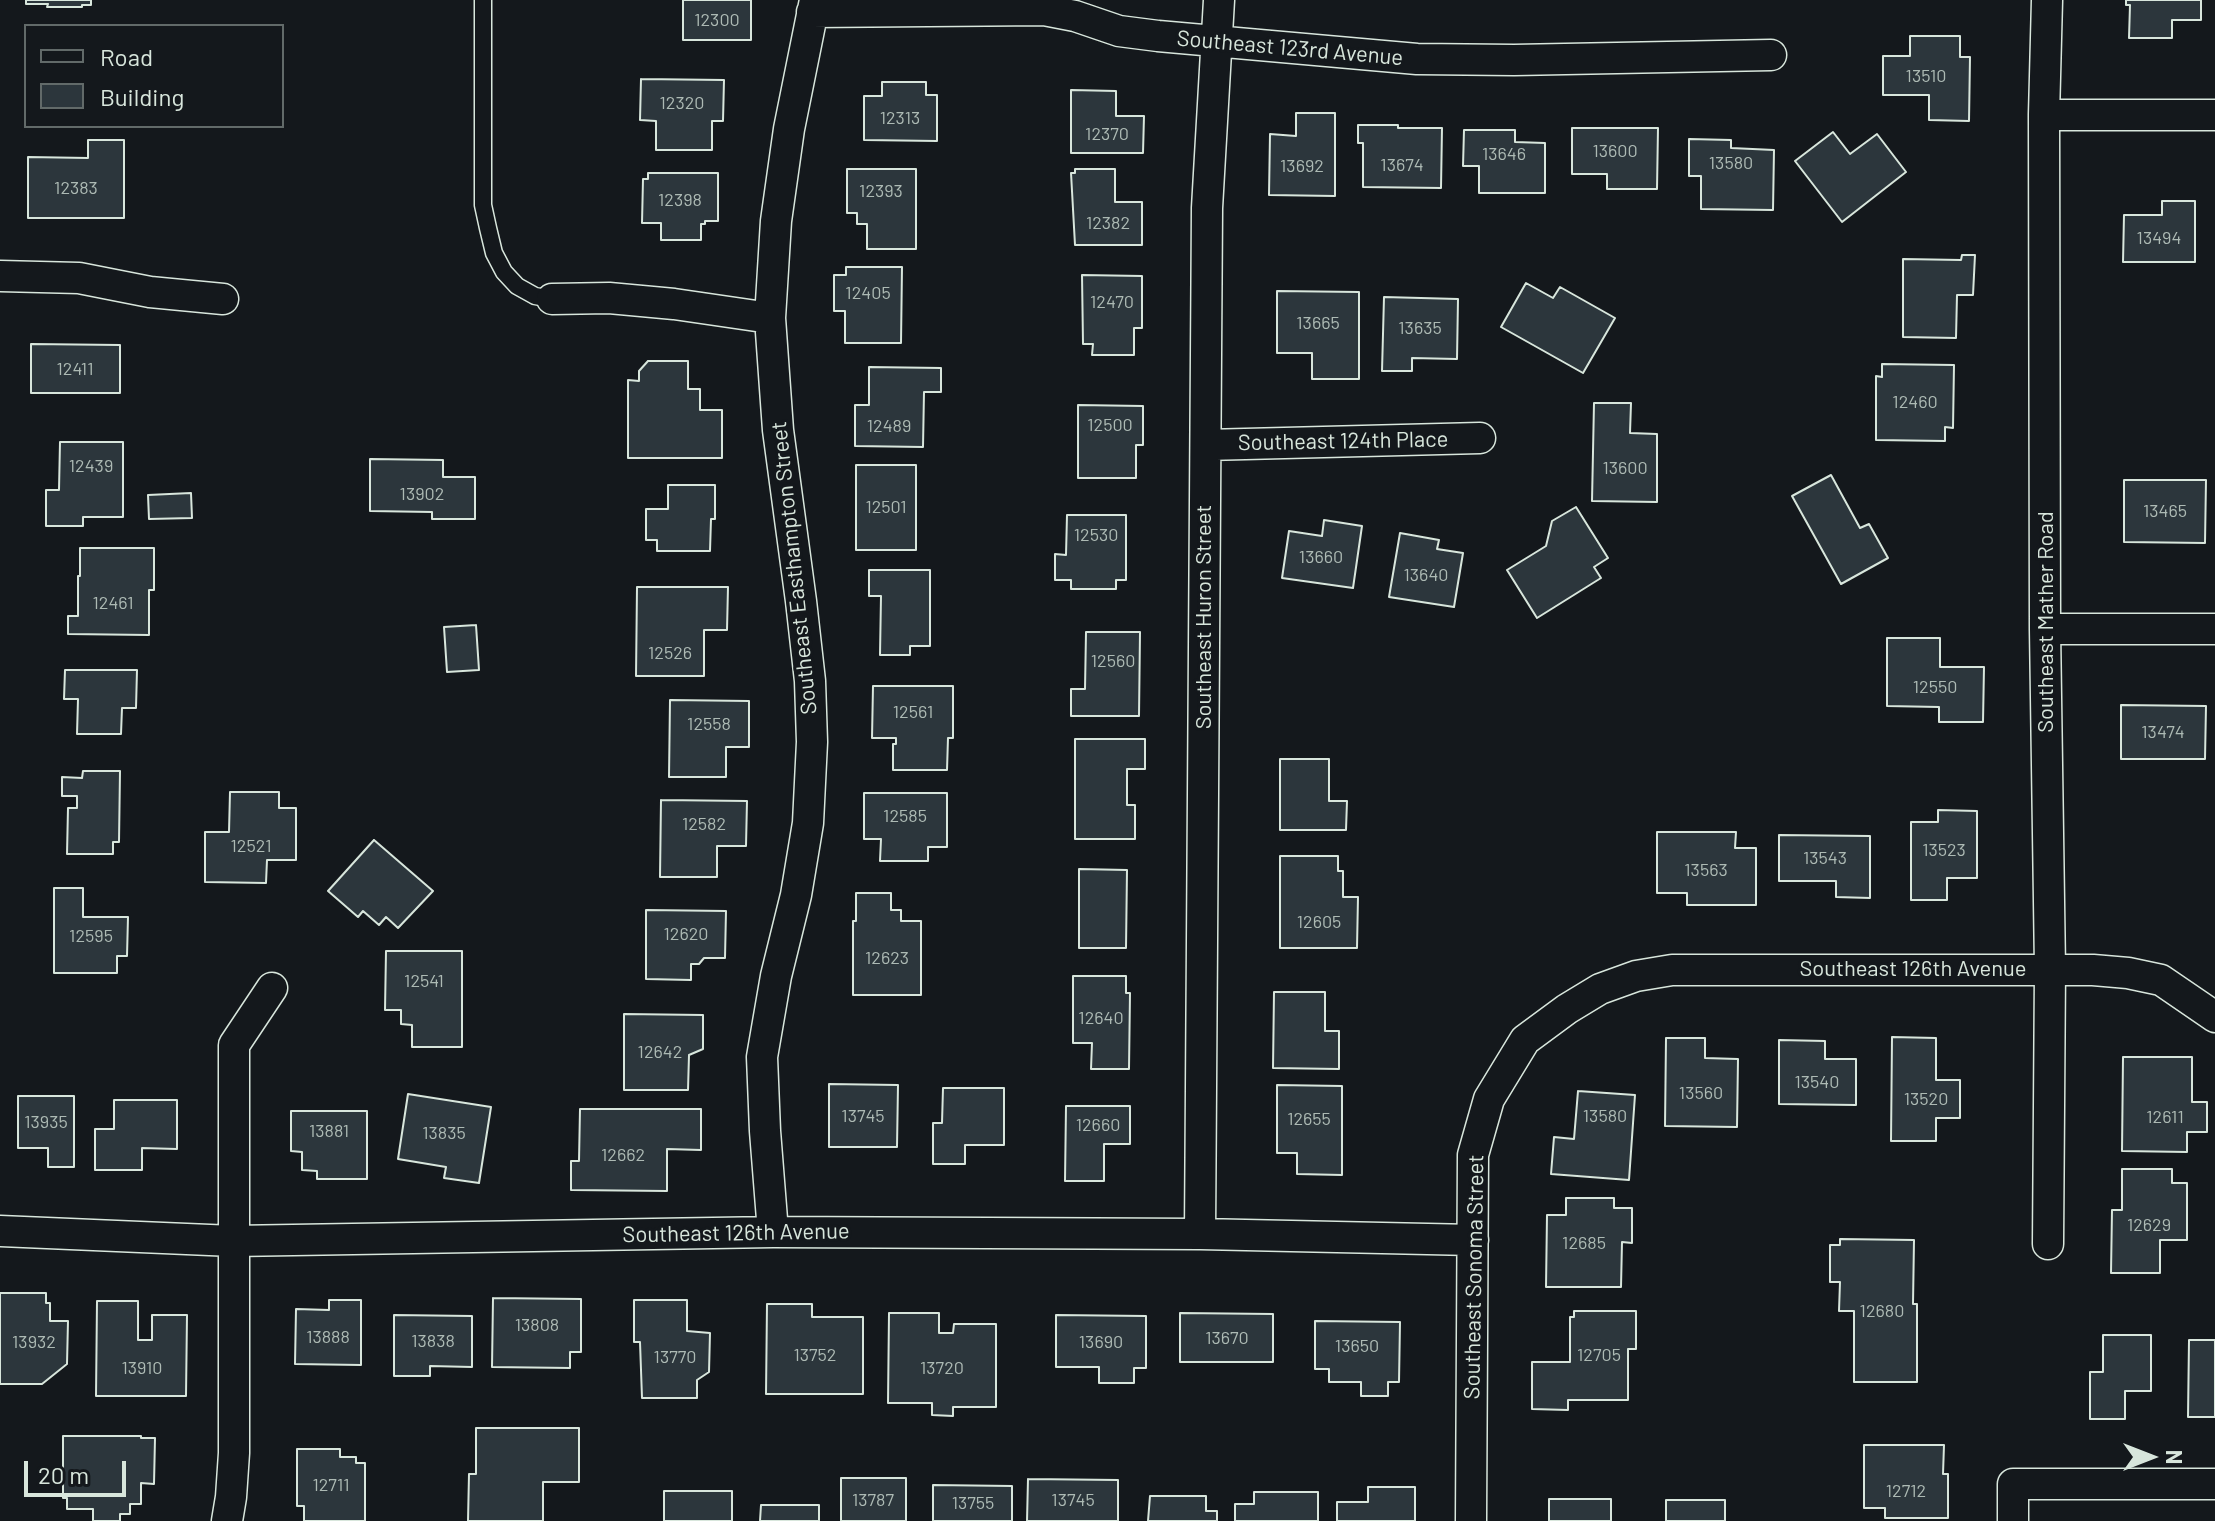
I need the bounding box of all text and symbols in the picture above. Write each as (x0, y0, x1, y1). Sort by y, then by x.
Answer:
house number: 12300 (694, 9, 740, 31)
legend (24, 24, 284, 128)
street label: Southeast 123rd Avenue (1176, 25, 1404, 71)
text: Road (100, 42, 153, 71)
house number: 13510 (1906, 65, 1946, 87)
text: Building (100, 82, 184, 111)
house number: 12320 (660, 92, 704, 114)
house number: 12313 (880, 107, 920, 129)
house number: 12370 (1085, 123, 1129, 145)
house number: 13600 (1592, 140, 1638, 162)
house number: 13646 (1482, 143, 1526, 165)
house number: 13580 (1709, 152, 1753, 174)
house number: 13674 (1380, 154, 1424, 176)
house number: 13692 (1280, 155, 1324, 177)
house number: 12383 (54, 177, 98, 199)
house number: 12393 (859, 180, 903, 202)
house number: 12398 (658, 189, 702, 211)
house number: 12382 (1086, 212, 1130, 234)
house number: 13494 (2137, 227, 2181, 249)
house number: 12405 (845, 282, 891, 304)
house number: 12470 (1090, 291, 1134, 313)
house number: 13665 (1296, 312, 1340, 334)
house number: 13635 (1398, 317, 1442, 339)
house number: 12411 (57, 358, 93, 380)
house number: 12460 (1892, 391, 1938, 413)
house number: 12500 (1087, 414, 1133, 436)
house number: 12489 (867, 415, 911, 437)
street label: Southeast Easthampton Street (765, 420, 823, 716)
street label: Southeast 124th Place (1238, 426, 1448, 456)
house number: 12439 (69, 455, 113, 477)
house number: 13600 (1602, 457, 1648, 479)
house number: 13902 (400, 483, 444, 505)
house number: 12501 (865, 496, 907, 518)
house number: 13465 (2143, 500, 2187, 522)
street label: Southeast Huron Street (1191, 505, 1217, 729)
street label: Southeast Mather Road (2033, 511, 2059, 733)
house number: 12530 (1074, 524, 1118, 546)
house number: 13660 (1299, 546, 1343, 568)
house number: 13640 (1404, 564, 1448, 586)
house number: 12461 (92, 592, 134, 614)
house number: 12526 (648, 642, 692, 664)
house number: 12560 (1091, 650, 1135, 672)
house number: 12550 (1913, 676, 1957, 698)
house number: 12561 (893, 701, 933, 723)
house number: 12558 (687, 713, 731, 735)
house number: 13474 (2141, 721, 2185, 743)
house number: 12585 (883, 805, 927, 827)
house number: 12582 (682, 813, 726, 835)
house number: 12521 (231, 835, 271, 857)
house number: 13523 (1922, 839, 1966, 861)
house number: 13543 (1803, 847, 1847, 869)
house number: 13563 (1684, 859, 1728, 881)
house number: 12605 (1297, 911, 1341, 933)
house number: 12620 (663, 923, 709, 945)
house number: 12595 (69, 925, 113, 947)
house number: 12623 (865, 947, 909, 969)
street label: Southeast 126th Avenue (1799, 956, 2027, 982)
house number: 12541 (404, 970, 444, 992)
house number: 12640 (1078, 1007, 1124, 1029)
house number: 12642 (638, 1041, 682, 1063)
house number: 13540 (1795, 1071, 1839, 1093)
house number: 13560 (1679, 1082, 1723, 1104)
house number: 13520 (1904, 1088, 1948, 1110)
house number: 13745 (841, 1105, 885, 1127)
house number: 13580 (1583, 1105, 1627, 1127)
house number: 12611 (2146, 1106, 2184, 1128)
house number: 12655 (1287, 1108, 1331, 1130)
house number: 13935 (24, 1111, 68, 1133)
house number: 12660 (1076, 1114, 1120, 1136)
house number: 13881 (309, 1120, 349, 1142)
house number: 13835 (422, 1122, 466, 1144)
house number: 12662 (601, 1144, 645, 1166)
street label: Southeast Sonoma Street (1459, 1154, 1489, 1400)
house number: 12629 (2127, 1214, 2171, 1236)
street label: Southeast 126th Avenue (622, 1218, 850, 1248)
house number: 12685 (1562, 1232, 1606, 1254)
house number: 12680 (1860, 1300, 1904, 1322)
house number: 13808 (515, 1314, 559, 1336)
house number: 13888 (306, 1326, 350, 1348)
house number: 13670 (1205, 1327, 1249, 1349)
house number: 13838 (411, 1330, 455, 1352)
house number: 13932 (12, 1331, 56, 1353)
house number: 13690 (1079, 1331, 1123, 1353)
house number: 13650 (1335, 1335, 1379, 1357)
house number: 13752 (794, 1344, 836, 1366)
house number: 12705 (1577, 1344, 1621, 1366)
house number: 13770 (654, 1346, 696, 1368)
house number: 13910 (121, 1357, 163, 1379)
house number: 13720 (920, 1357, 964, 1379)
north arrow (2111, 1417, 2191, 1497)
scale bar (28, 1445, 130, 1495)
text: N (2162, 1450, 2188, 1464)
text: 20 m (38, 1460, 89, 1489)
house number: 12711 (312, 1474, 350, 1496)
house number: 12712 (1886, 1480, 1926, 1502)
house number: 13787 (852, 1489, 894, 1511)
house number: 13745 (1051, 1489, 1095, 1511)
house number: 13755 (952, 1492, 994, 1514)

